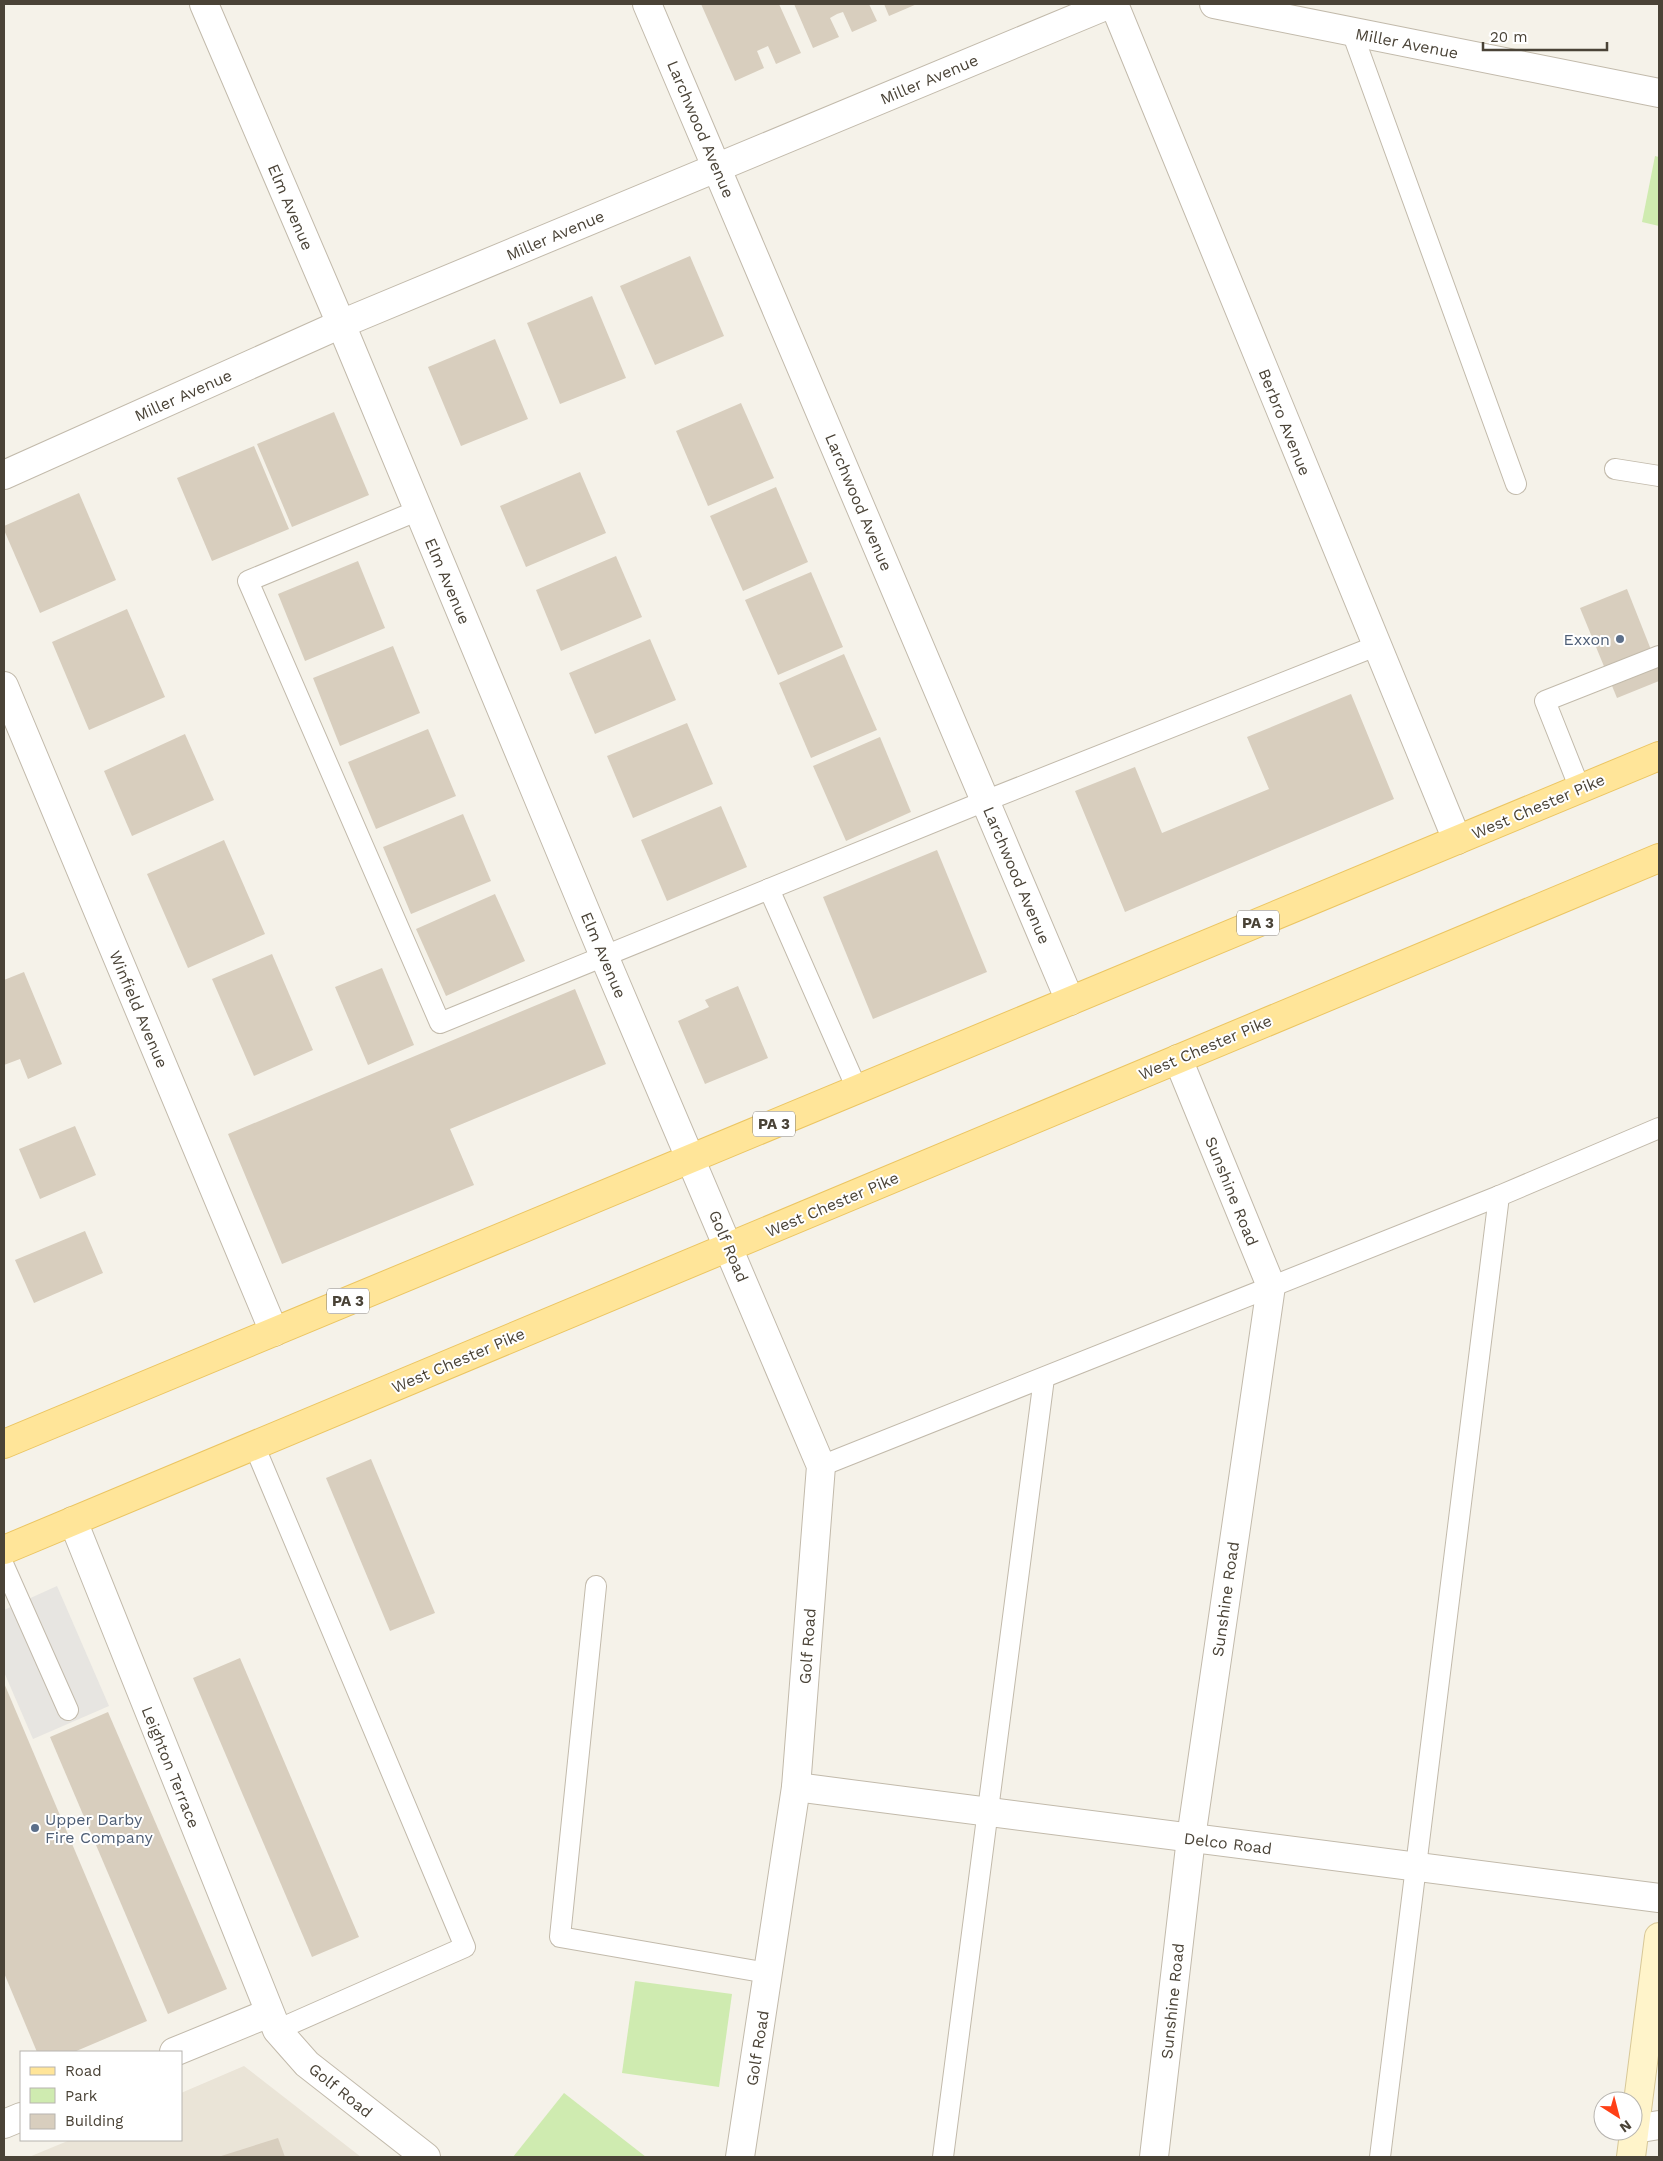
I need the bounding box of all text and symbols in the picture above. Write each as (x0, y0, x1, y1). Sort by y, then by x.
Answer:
scale bar (1483, 20, 1607, 52)
street label: Miller Avenue (1354, 24, 1460, 63)
text: 20 m (1490, 28, 1528, 46)
street label: Miller Avenue (877, 50, 981, 109)
street label: Larchwood Avenue (663, 58, 738, 201)
street label: Elm Avenue (264, 161, 317, 253)
street label: Miller Avenue (503, 206, 607, 265)
street label: Miller Avenue (132, 366, 235, 425)
street label: Berbro Avenue (1254, 366, 1315, 478)
street label: Larchwood Avenue (821, 431, 896, 574)
street label: Elm Avenue (421, 535, 474, 627)
place label: Exxon (1564, 630, 1610, 649)
marker: Exxon (1614, 633, 1626, 645)
street label: West Chester Pike (1469, 770, 1608, 843)
street label: Larchwood Avenue (979, 804, 1054, 947)
street label: Elm Avenue (577, 909, 630, 1001)
road number: PA 3 (1237, 910, 1279, 936)
street label: Winfield Avenue (105, 948, 172, 1071)
street label: West Chester Pike (1136, 1011, 1275, 1084)
road number: PA 3 (753, 1112, 795, 1136)
street label: Sunshine Road (1201, 1134, 1262, 1249)
street label: West Chester Pike (763, 1168, 902, 1241)
street label: Golf Road (705, 1207, 752, 1285)
road number: PA 3 (327, 1288, 369, 1314)
street label: West Chester Pike (389, 1324, 528, 1397)
street label: Sunshine Road (1208, 1540, 1243, 1658)
street label: Golf Road (795, 1607, 820, 1685)
street label: Leighton Terrace (137, 1704, 204, 1831)
place label: Upper Darby Fire Company (45, 1810, 154, 1847)
marker: Upper Darby Fire Company (29, 1822, 41, 1834)
street label: Delco Road (1183, 1829, 1273, 1858)
street label: Sunshine Road (1157, 1942, 1188, 2060)
street label: Golf Road (742, 2009, 773, 2087)
legend (20, 2051, 182, 2141)
street label: Golf Road (305, 2059, 376, 2122)
text: Road (65, 2062, 102, 2080)
text: Park (65, 2087, 98, 2105)
north arrow (1593, 2091, 1643, 2141)
text: Building (65, 2112, 123, 2130)
text: N (1617, 2117, 1635, 2136)

